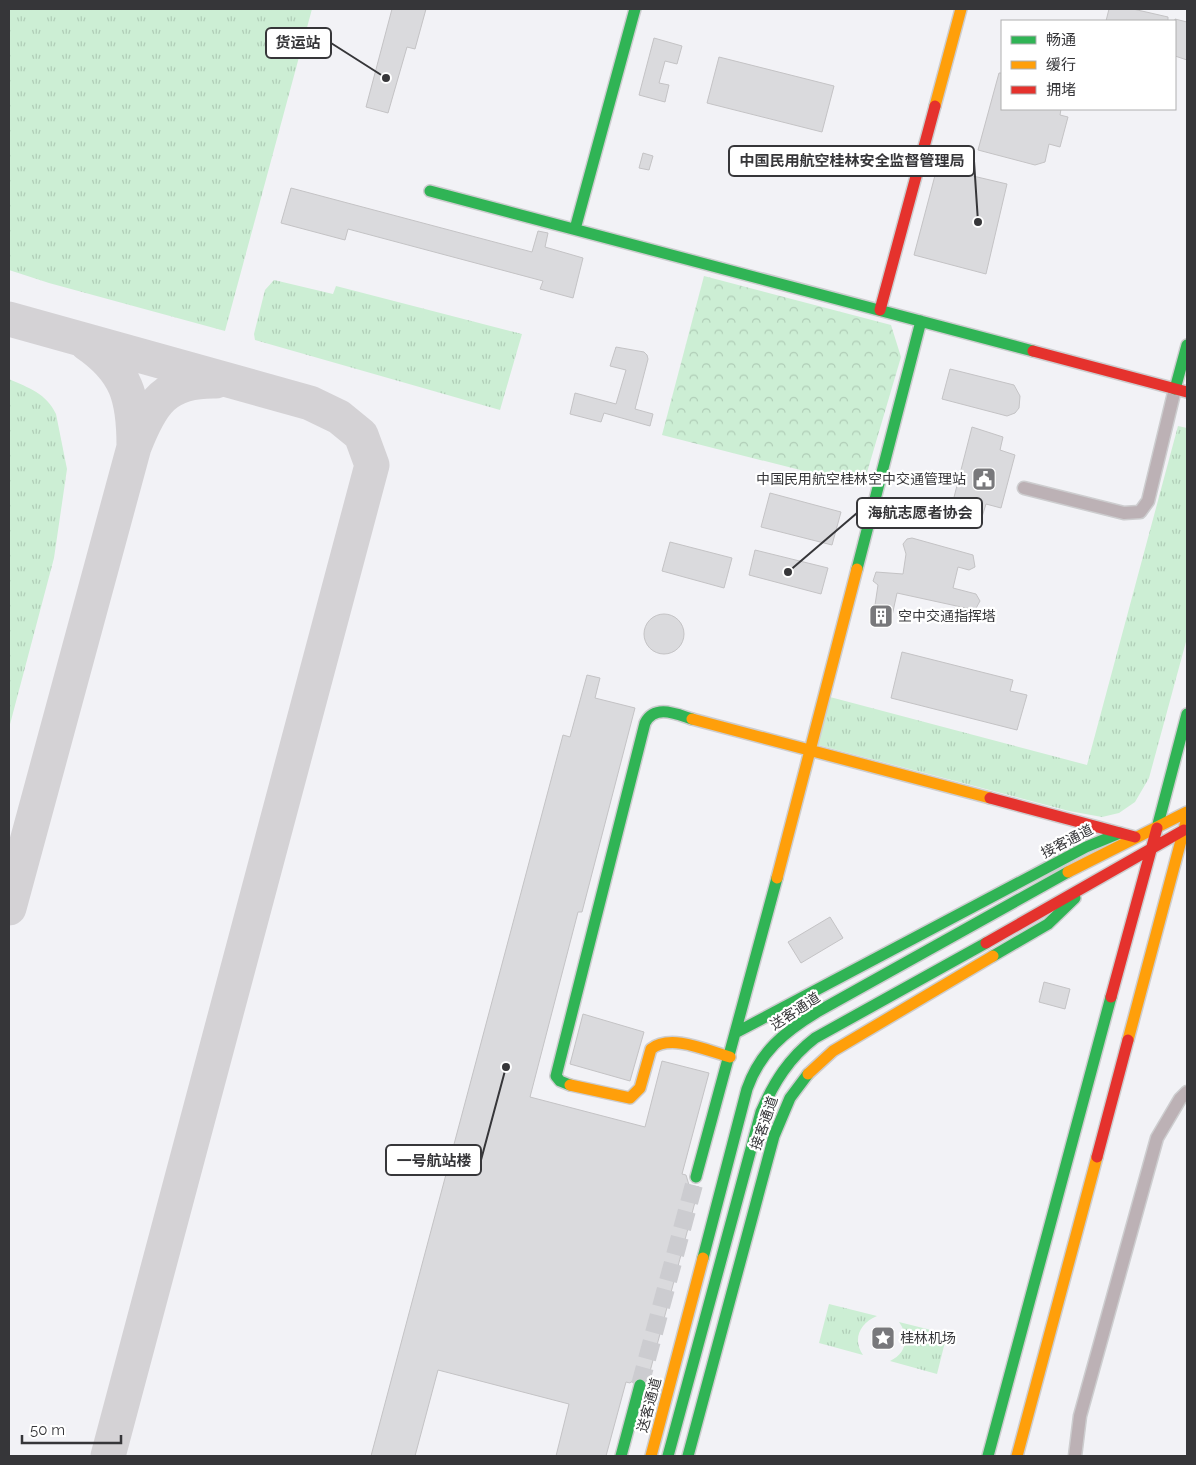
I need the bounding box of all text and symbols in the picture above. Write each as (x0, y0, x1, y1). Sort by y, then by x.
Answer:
legend (1001, 20, 1176, 110)
callout: 货运站 (266, 28, 331, 58)
text: 畅通 (1046, 31, 1076, 49)
text: 货运站 (275, 34, 321, 52)
text: 缓行 (1046, 56, 1076, 74)
text: 拥堵 (1046, 81, 1076, 99)
callout: 中国民用航空桂林安全监督管理局 (729, 146, 974, 176)
text: 中国民用航空桂林安全监督管理局 (739, 152, 965, 170)
public building icon: 中国民用航空桂林空中交通管理站 (971, 466, 997, 492)
place label: 中国民用航空桂林空中交通管理站 (756, 471, 966, 487)
callout: 海航志愿者协会 (857, 498, 982, 528)
text: 海航志愿者协会 (867, 504, 973, 522)
building icon: 空中交通指挥塔 (868, 603, 894, 629)
place label: 空中交通指挥塔 (898, 608, 996, 624)
street label: 接客通道 (1038, 821, 1096, 861)
street label: 送客通道 (767, 989, 823, 1033)
street label: 接客通道 (747, 1094, 781, 1152)
callout: 一号航站楼 (386, 1145, 481, 1175)
text: 一号航站楼 (396, 1152, 472, 1170)
place icon: 桂林机场 (870, 1325, 896, 1351)
place label: 桂林机场 (900, 1330, 956, 1346)
street label: 送客通道 (634, 1376, 664, 1434)
scale bar (22, 1412, 121, 1444)
text: 50 m (30, 1421, 65, 1439)

